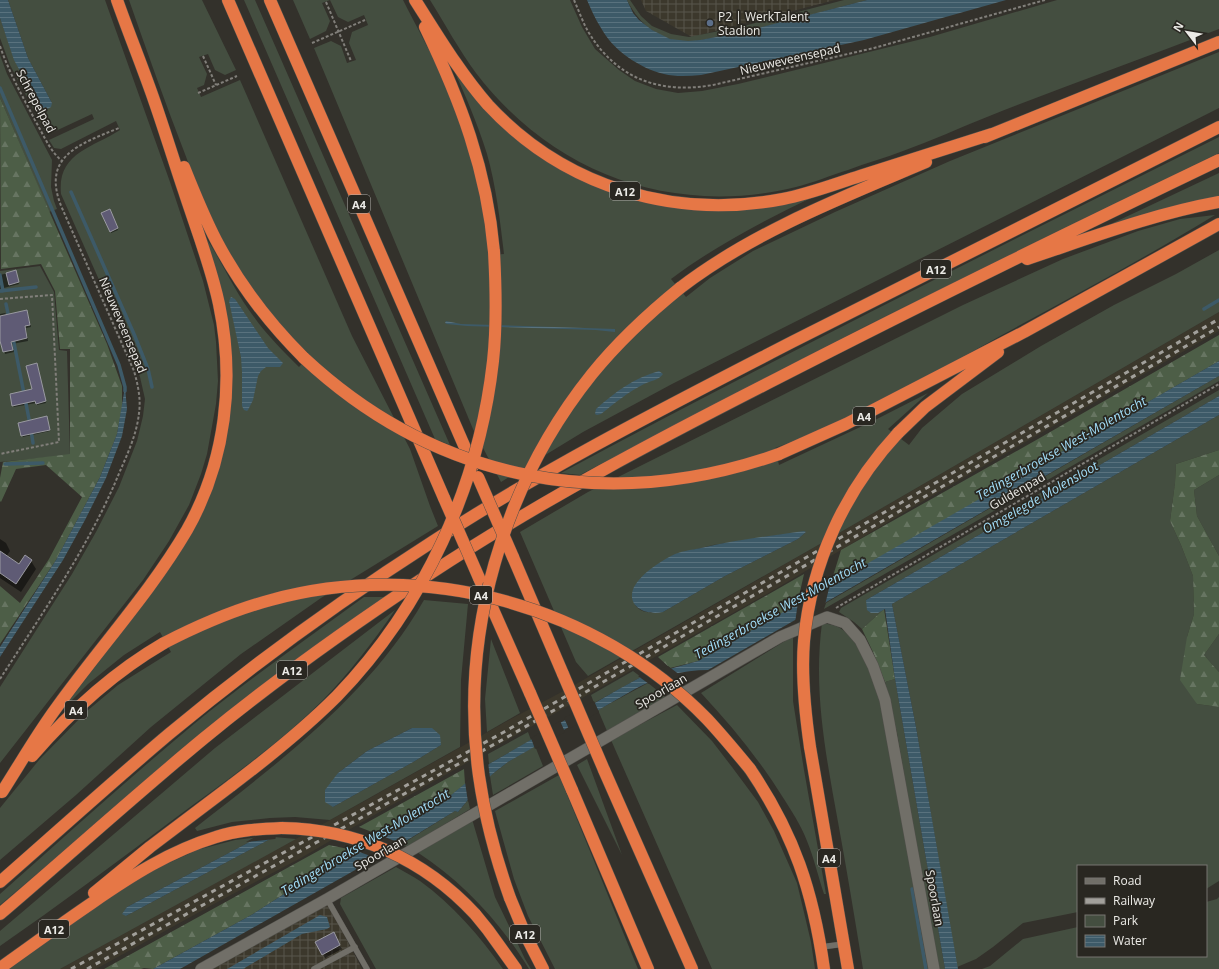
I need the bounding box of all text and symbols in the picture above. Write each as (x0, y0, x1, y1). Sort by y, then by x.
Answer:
place label: P2 | WerkTalent Stadion (718, 8, 809, 39)
north arrow (1167, 12, 1207, 52)
marker: P2 | WerkTalent Stadion (705, 18, 715, 28)
text: N (1169, 19, 1187, 34)
street label: Nieuweveensepad (738, 39, 842, 79)
street label: Schrepelpad (12, 66, 60, 136)
road number: A12 (610, 182, 640, 200)
road number: A4 (348, 195, 370, 213)
road number: A12 (921, 260, 951, 278)
street label: Nieuweveensepad (95, 274, 151, 376)
water label: Tedingerbroekse West-Molentocht (972, 391, 1150, 504)
road number: A4 (853, 407, 875, 425)
water label: Omgelegde Molensloot (979, 456, 1102, 538)
street label: Guldenpad (986, 468, 1048, 514)
water label: Tedingerbroekse West-Molentocht (691, 553, 870, 663)
road number: A4 (470, 586, 492, 604)
road number: A12 (277, 661, 307, 679)
street label: Spoorlaan (632, 669, 690, 713)
road number: A4 (65, 701, 87, 719)
water label: Tedingerbroekse West-Molentocht (277, 784, 453, 900)
street label: Spoorlaan (351, 831, 409, 875)
road number: A4 (818, 849, 840, 867)
legend (1077, 865, 1207, 957)
street label: Spoorlaan (922, 868, 948, 928)
text: Road (1113, 872, 1142, 889)
text: Railway (1113, 892, 1156, 909)
text: Park (1113, 912, 1139, 929)
road number: A12 (39, 920, 69, 938)
road number: A12 (510, 925, 540, 943)
text: Water (1113, 932, 1147, 949)

